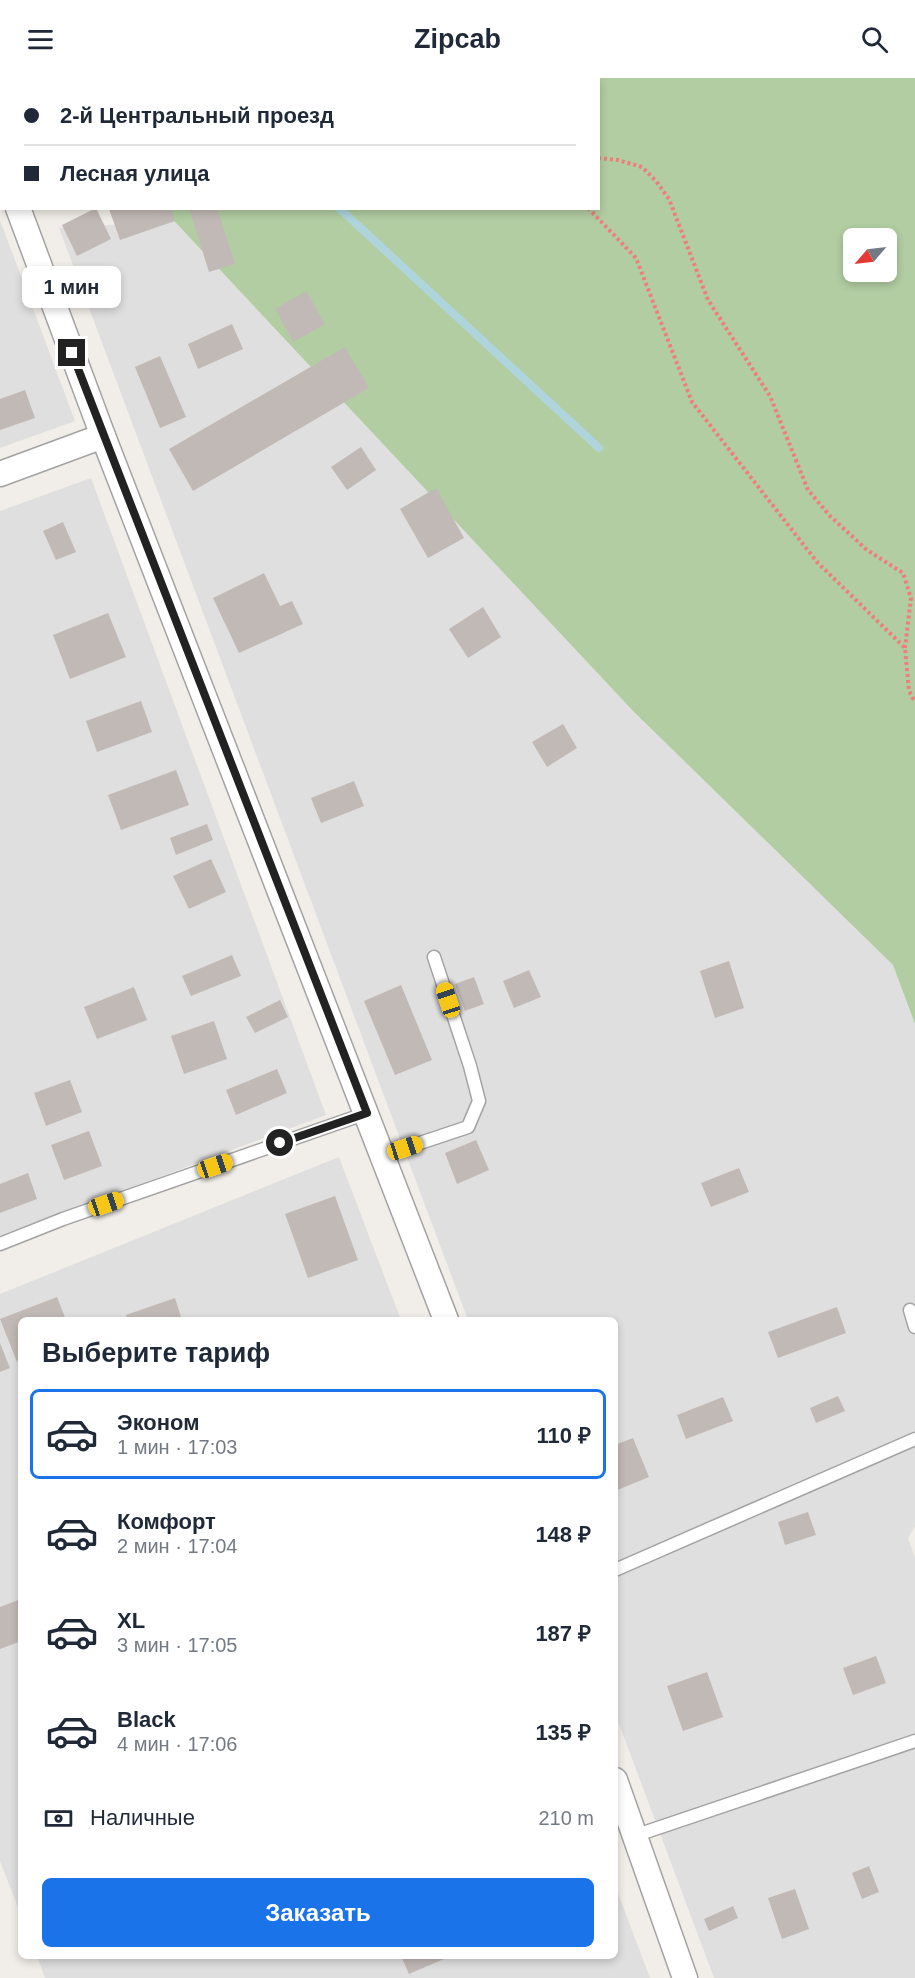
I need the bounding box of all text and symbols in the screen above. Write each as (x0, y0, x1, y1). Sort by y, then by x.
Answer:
icon: menu (24, 23, 57, 56)
icon: search (858, 23, 891, 56)
text: Zipcab (414, 24, 501, 54)
text: 2-й Центральный проезд (60, 103, 334, 128)
text: Лесная улица (60, 161, 210, 186)
north arrow (843, 228, 897, 282)
map controls (843, 228, 897, 282)
callout: 1 мин (22, 266, 122, 308)
text: 1 мин (44, 276, 99, 298)
route end (58, 339, 85, 366)
car (434, 980, 462, 1020)
route start (266, 1129, 293, 1156)
car (385, 1134, 425, 1162)
car (195, 1152, 235, 1180)
car (86, 1190, 126, 1218)
text: Выберите тариф (42, 1338, 270, 1368)
icon: car (45, 1407, 99, 1461)
text: Эконом (117, 1410, 200, 1435)
text: 110 ₽ (537, 1423, 591, 1448)
text: 1 мин · 17:03 (117, 1436, 237, 1458)
icon: car (45, 1506, 99, 1560)
text: Комфорт (117, 1509, 216, 1534)
text: 148 ₽ (535, 1522, 591, 1547)
text: 2 мин · 17:04 (117, 1535, 237, 1557)
icon: car (45, 1605, 99, 1659)
text: XL (117, 1608, 145, 1633)
text: 187 ₽ (535, 1621, 591, 1646)
text: 3 мин · 17:05 (117, 1634, 237, 1656)
icon: car (45, 1704, 99, 1758)
text: Black (117, 1707, 176, 1732)
text: 135 ₽ (535, 1720, 591, 1745)
text: 4 мин · 17:06 (117, 1733, 237, 1755)
icon: cash (42, 1802, 75, 1835)
text: Наличные (90, 1805, 195, 1830)
text: 210 m (538, 1807, 594, 1829)
button: Заказать (42, 1878, 594, 1947)

